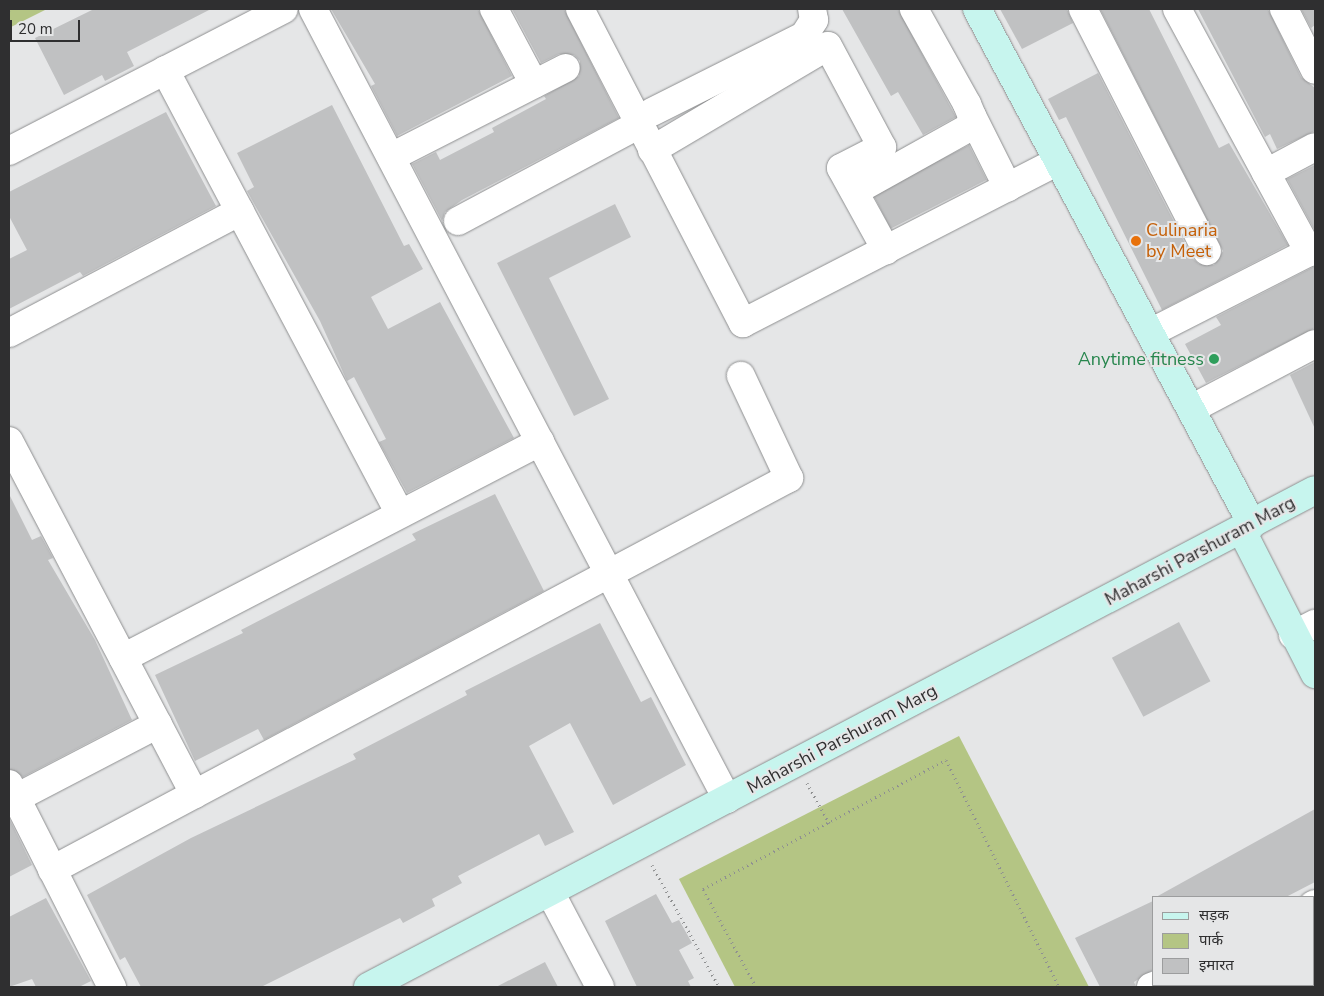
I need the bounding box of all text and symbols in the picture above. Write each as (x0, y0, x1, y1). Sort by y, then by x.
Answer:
scale bar (12, 10, 82, 42)
text: 20 m (18, 19, 53, 39)
place label: Culinaria by Meet (1146, 220, 1217, 262)
marker: Culinaria by Meet (1130, 235, 1142, 247)
place label: Anytime fitness (1078, 348, 1204, 370)
marker: Anytime fitness (1208, 353, 1220, 365)
street label: Maharshi Parshuram Marg (1101, 492, 1299, 610)
street label: Maharshi Parshuram Marg (743, 680, 941, 798)
legend (1152, 896, 1314, 986)
text: सड़क (1199, 905, 1229, 925)
text: पार्क (1199, 930, 1223, 950)
text: इमारत (1199, 955, 1234, 975)

